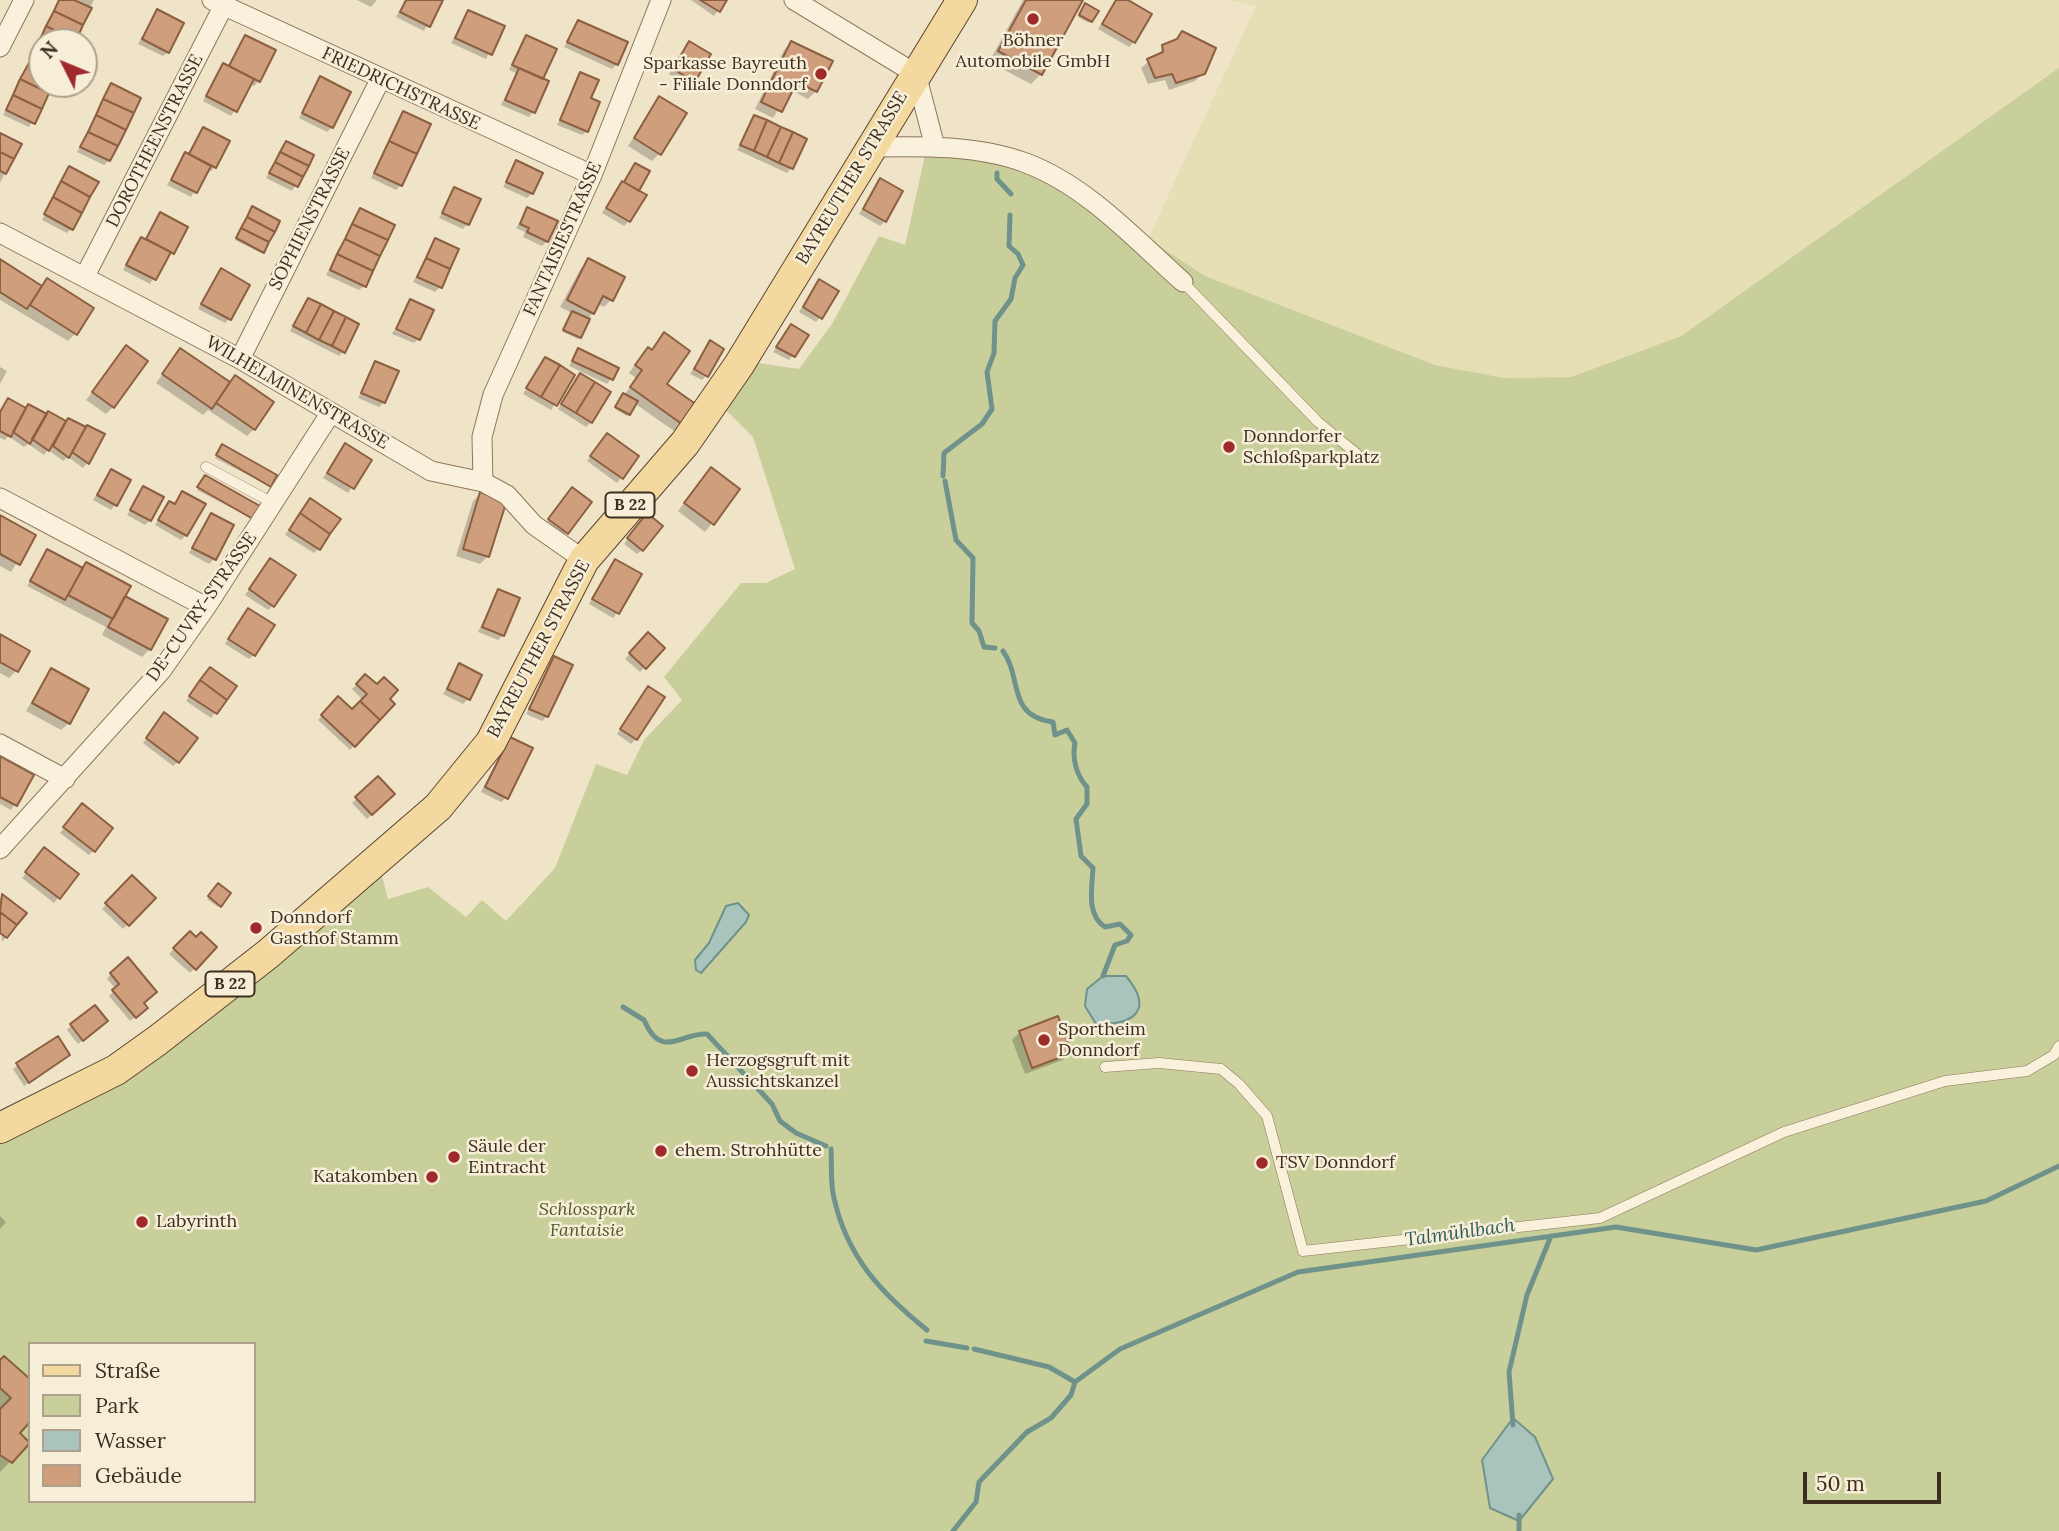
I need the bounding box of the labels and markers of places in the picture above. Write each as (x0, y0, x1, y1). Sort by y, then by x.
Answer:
marker: Böhner Automobile GmbH (1025, 11, 1041, 27)
place label: Böhner Automobile GmbH (956, 30, 1110, 72)
place label: Sparkasse Bayreuth - Filiale Donndorf (643, 53, 807, 96)
marker: Sparkasse Bayreuth - Filiale Donndorf (813, 66, 829, 82)
place label: Donndorfer Schloßparkplatz (1243, 426, 1380, 468)
marker: Donndorfer Schloßparkplatz (1221, 439, 1237, 455)
place label: Donndorf Gasthof Stamm (270, 907, 399, 950)
marker: Donndorf Gasthof Stamm (248, 920, 264, 936)
place label: Sportheim Donndorf (1058, 1019, 1146, 1062)
marker: Sportheim Donndorf (1036, 1032, 1052, 1048)
place label: Herzogsgruft mit Aussichtskanzel (706, 1050, 850, 1092)
marker: Herzogsgruft mit Aussichtskanzel (684, 1063, 700, 1079)
place label: Säule der Eintracht (468, 1136, 546, 1178)
place label: ehem. Strohhütte (675, 1140, 822, 1162)
marker: ehem. Strohhütte (653, 1143, 669, 1159)
marker: Säule der Eintracht (446, 1149, 462, 1165)
place label: TSV Donndorf (1276, 1152, 1395, 1174)
marker: TSV Donndorf (1254, 1155, 1270, 1171)
place label: Katakomben (313, 1166, 418, 1188)
marker: Katakomben (424, 1169, 440, 1185)
place label: Labyrinth (156, 1211, 237, 1233)
marker: Labyrinth (134, 1214, 150, 1230)

